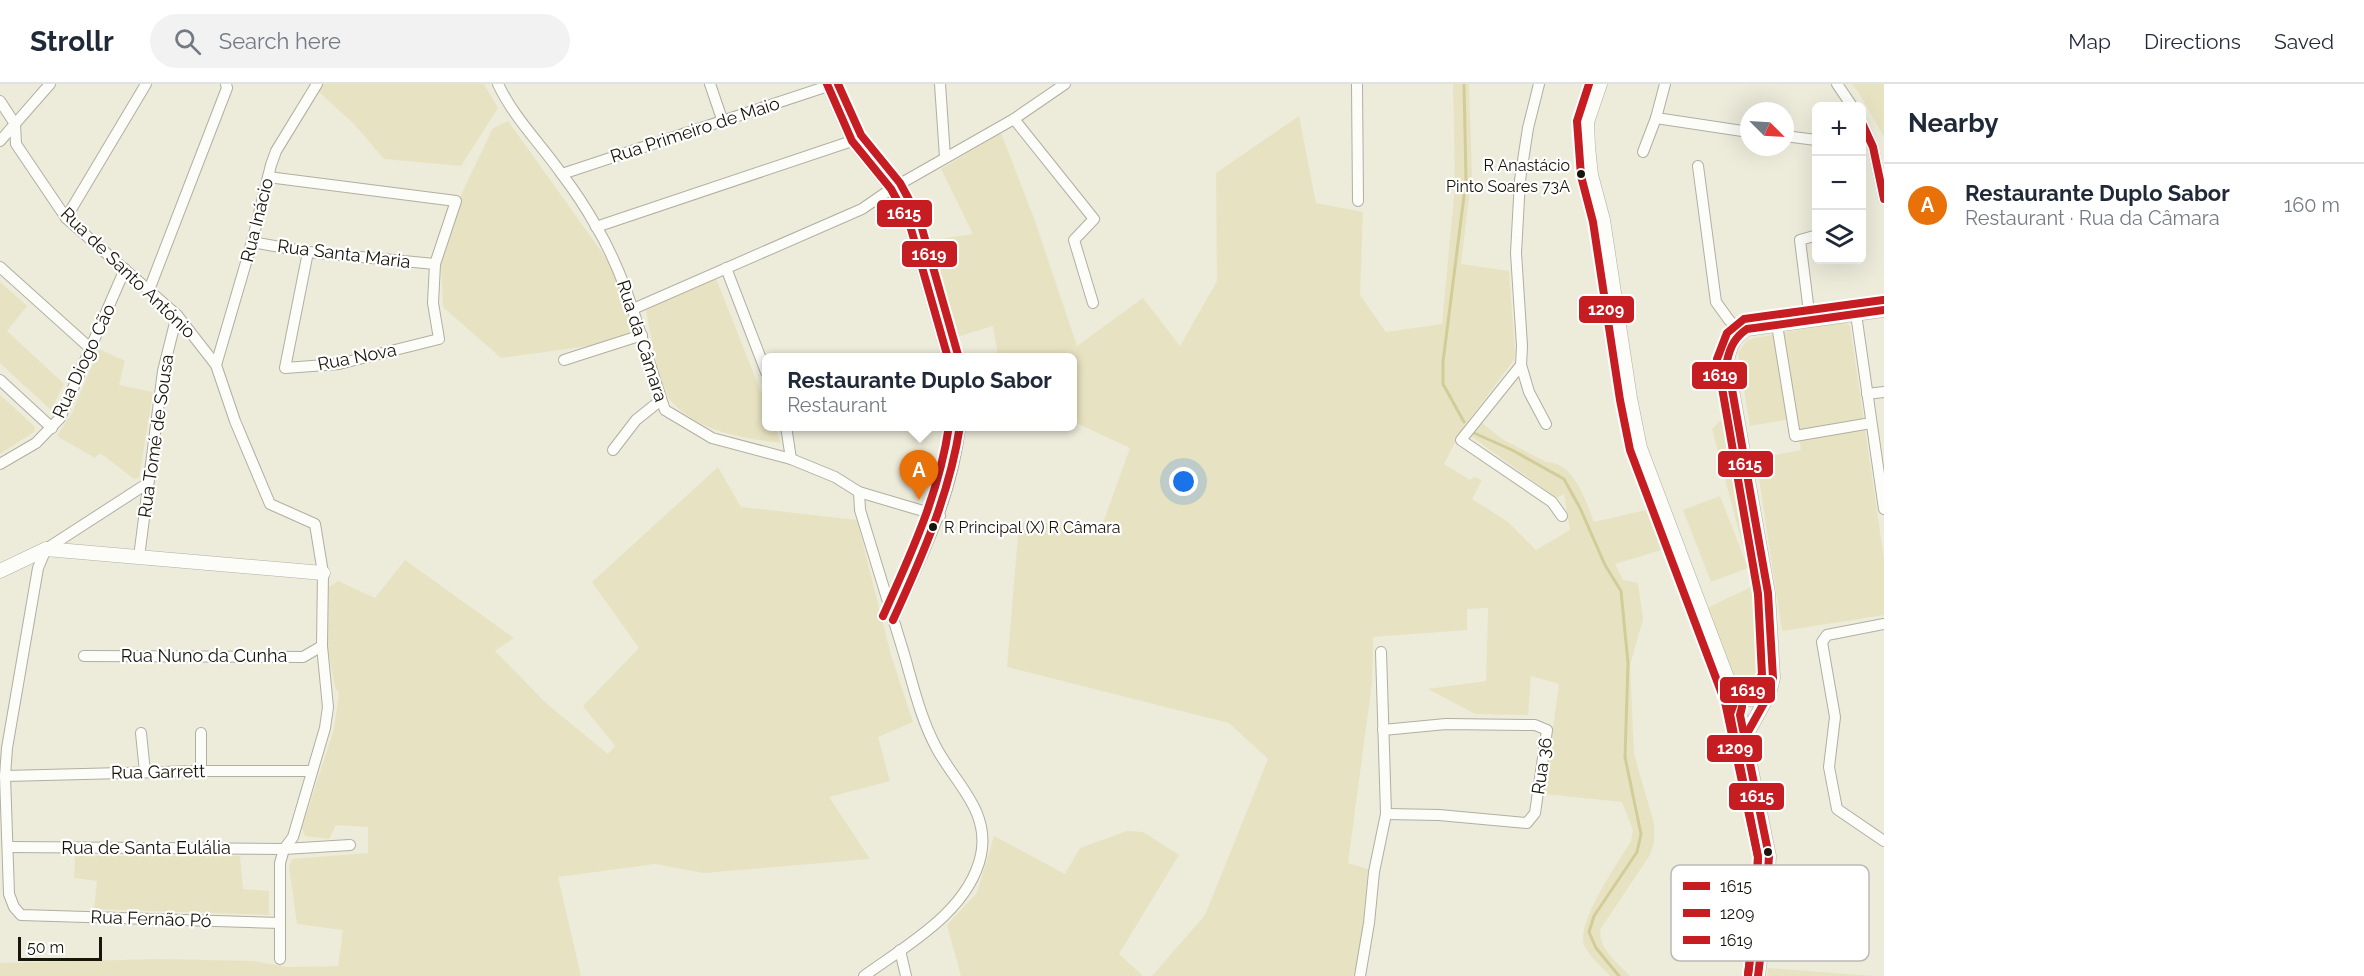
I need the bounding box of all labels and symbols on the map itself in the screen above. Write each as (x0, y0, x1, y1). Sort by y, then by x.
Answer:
street label: Rua Primeiro de Maio (607, 92, 783, 167)
north arrow (1740, 102, 1794, 156)
place label: R Anastácio Pinto Soares 73A (1446, 156, 1570, 196)
marker: R Anastácio Pinto Soares 73A (1575, 168, 1587, 180)
street label: Rua Inácio (236, 175, 277, 264)
line badge: 1615 (876, 199, 933, 228)
street label: Rua de Santo António (57, 203, 200, 343)
text: 1615 (887, 204, 921, 223)
street label: Rua Santa Maria (276, 235, 412, 272)
line badge: 1619 (901, 240, 958, 268)
text: 1619 (912, 245, 946, 264)
street label: Rua da Câmara (613, 277, 672, 404)
line badge: 1209 (1578, 295, 1635, 324)
street label: Rua Diogo Cão (48, 300, 119, 421)
text: 1209 (1588, 300, 1624, 319)
street label: Rua Nova (316, 339, 398, 374)
street label: Rua Tomé de Sousa (134, 353, 177, 519)
line badge: 1619 (1691, 361, 1748, 390)
text: 1619 (1703, 366, 1737, 385)
pin: A (900, 450, 938, 500)
line badge: 1615 (1717, 450, 1774, 478)
text: 1615 (1728, 455, 1762, 474)
your location (1169, 467, 1198, 496)
place label: R Principal (X) R Câmara (944, 518, 1120, 537)
marker: R Principal (X) R Câmara (927, 521, 939, 533)
street label: Rua Nuno da Cunha (121, 645, 287, 666)
line badge: 1619 (1719, 676, 1776, 704)
text: 1619 (1731, 681, 1765, 700)
line badge: 1209 (1706, 734, 1763, 763)
street label: Rua 36 (1527, 736, 1556, 796)
text: 1209 (1717, 739, 1753, 758)
street label: Rua Garrett (111, 760, 205, 783)
line badge: 1615 (1728, 782, 1785, 811)
text: 1615 (1740, 787, 1774, 806)
street label: Rua de Santa Eulália (61, 837, 231, 858)
unlabelled marker (1762, 846, 1774, 858)
legend (1671, 865, 1869, 961)
text: 1615 (1720, 877, 1752, 896)
text: 1209 (1720, 904, 1754, 923)
street label: Rua Fernão Pó (90, 906, 212, 931)
text: 1619 (1720, 931, 1753, 950)
scale bar (18, 934, 102, 962)

